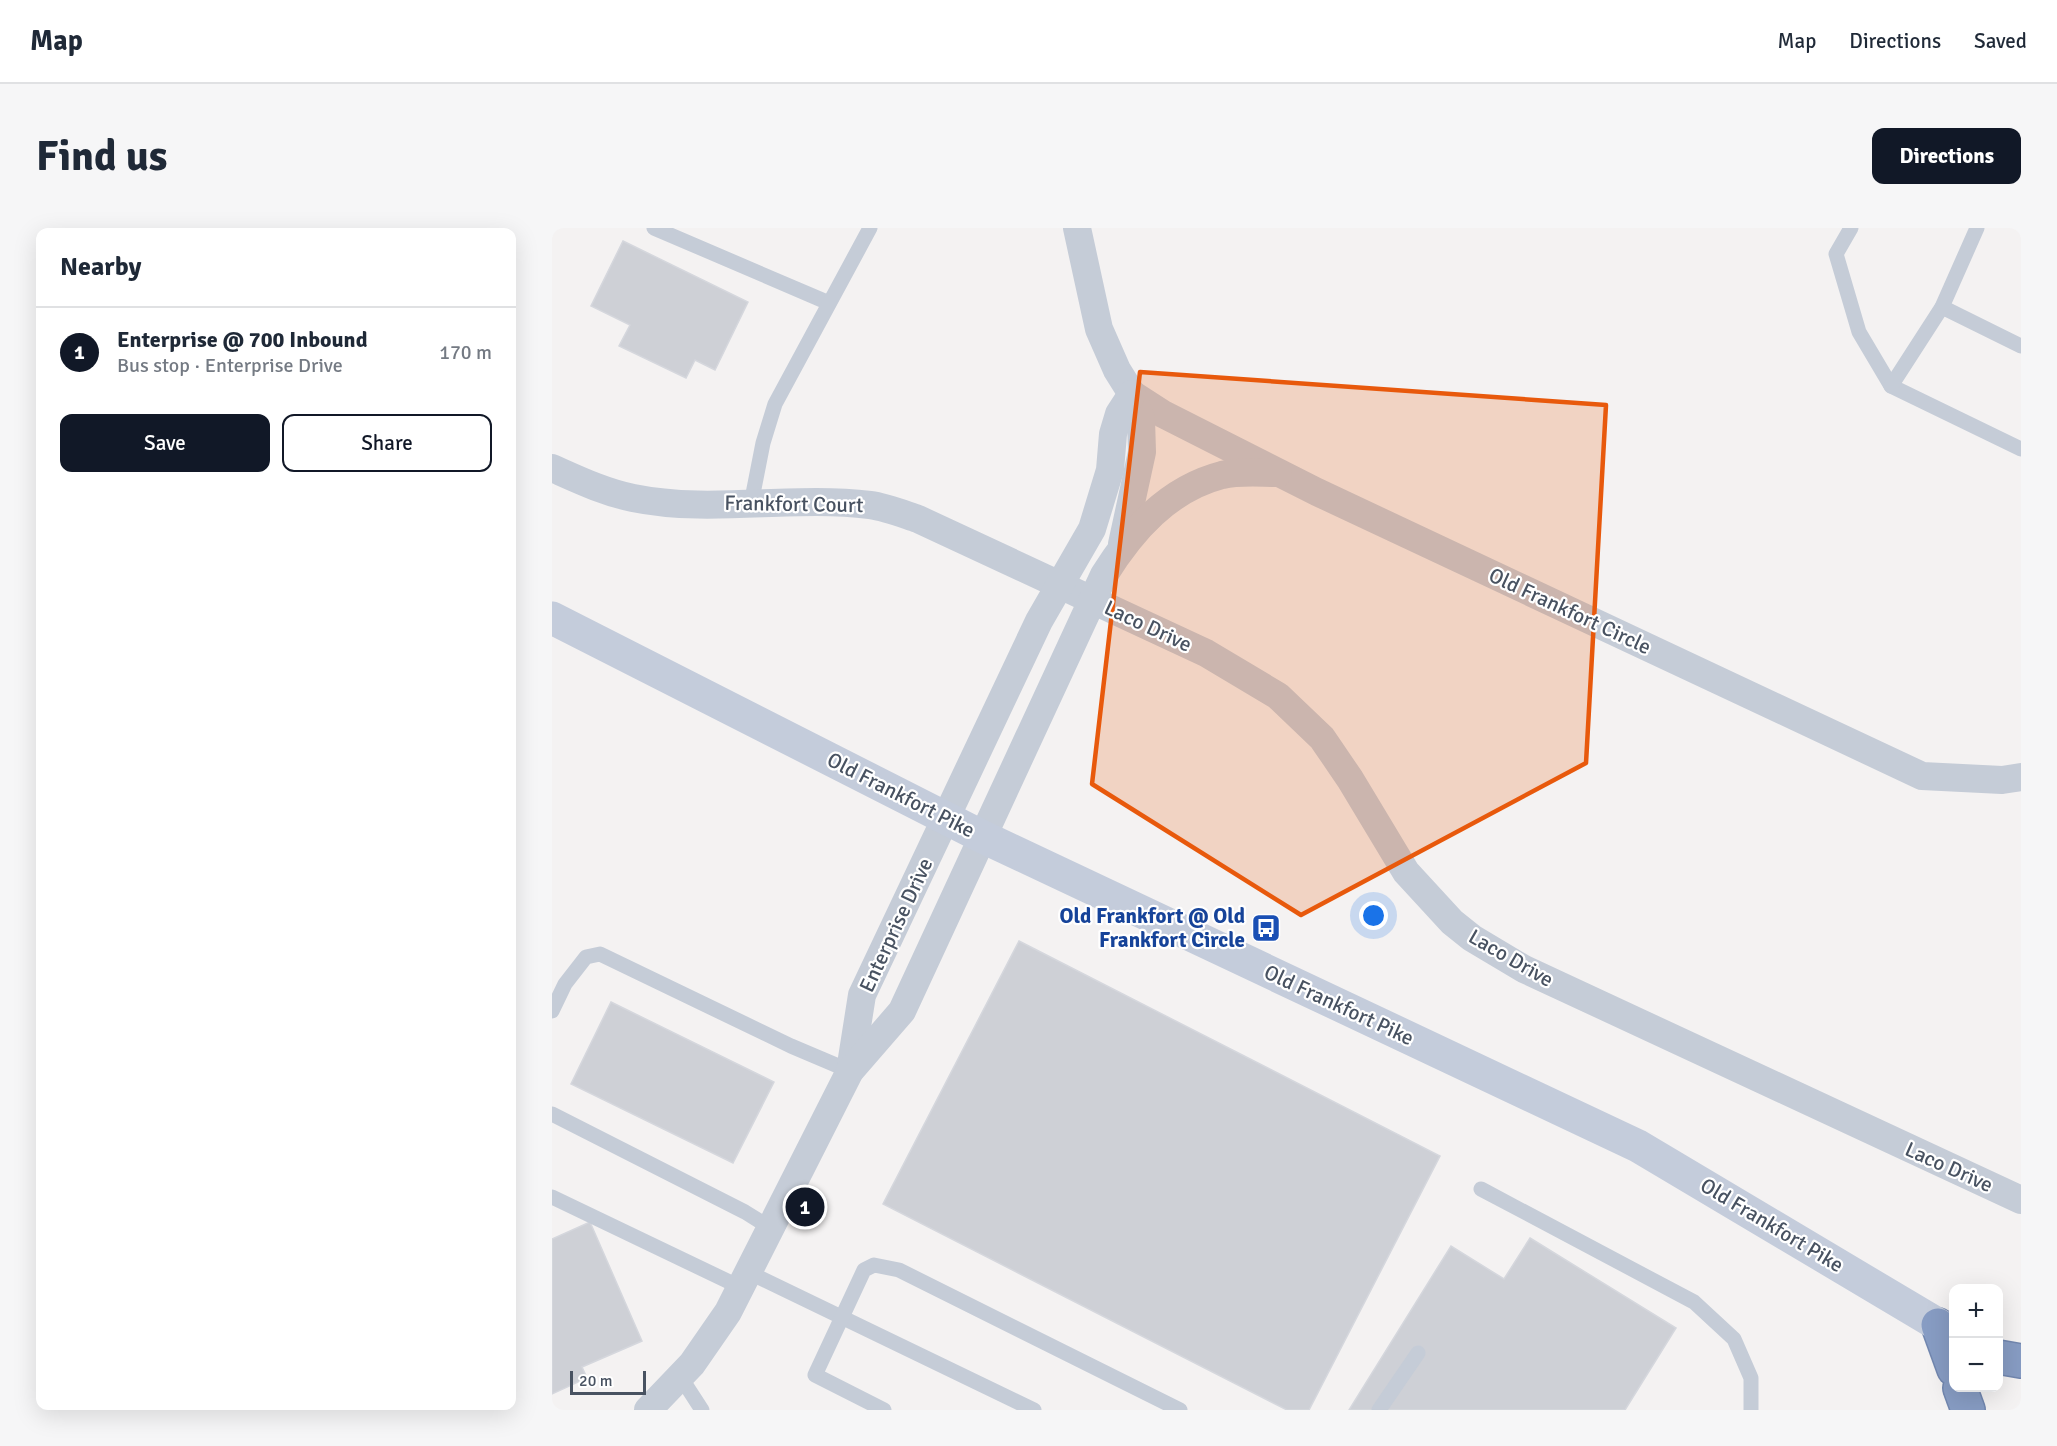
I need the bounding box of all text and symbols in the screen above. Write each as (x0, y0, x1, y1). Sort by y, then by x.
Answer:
text: Map (30, 24, 83, 58)
text: Map (1778, 28, 1816, 54)
text: Directions (1849, 28, 1941, 54)
text: Saved (1974, 28, 2027, 54)
button: Directions (1872, 128, 2021, 184)
text: Find us (36, 131, 167, 182)
text: Nearby (60, 251, 141, 283)
text: Enterprise @ 700 Inbound (117, 326, 367, 353)
text: 1 (74, 340, 85, 365)
text: 170 m (439, 340, 492, 365)
text: Bus stop · Enterprise Drive (117, 353, 343, 378)
button: Save (60, 414, 270, 472)
button: Share (282, 414, 492, 472)
street label: Frankfort Court (724, 490, 864, 518)
street label: Old Frankfort Circle (1485, 562, 1655, 660)
street label: Laco Drive (1100, 594, 1196, 658)
street label: Old Frankfort Pike (823, 747, 979, 843)
street label: Enterprise Drive (854, 854, 938, 996)
your location (1359, 901, 1388, 930)
place label: Old Frankfort @ Old Frankfort Circle (1060, 903, 1245, 953)
bus stop icon: Old Frankfort @ Old Frankfort Circle (1250, 912, 1282, 944)
street label: Laco Drive (1464, 923, 1558, 993)
street label: Old Frankfort Pike (1260, 959, 1418, 1051)
street label: Laco Drive (1901, 1136, 1997, 1198)
street label: Old Frankfort Pike (1696, 1172, 1848, 1278)
pin: 1 (786, 1184, 824, 1230)
map controls (1949, 1284, 2003, 1392)
button: + (1949, 1284, 2003, 1338)
button: − (1949, 1338, 2003, 1392)
scale bar (570, 1368, 646, 1396)
text: 20 m (579, 1371, 613, 1391)

